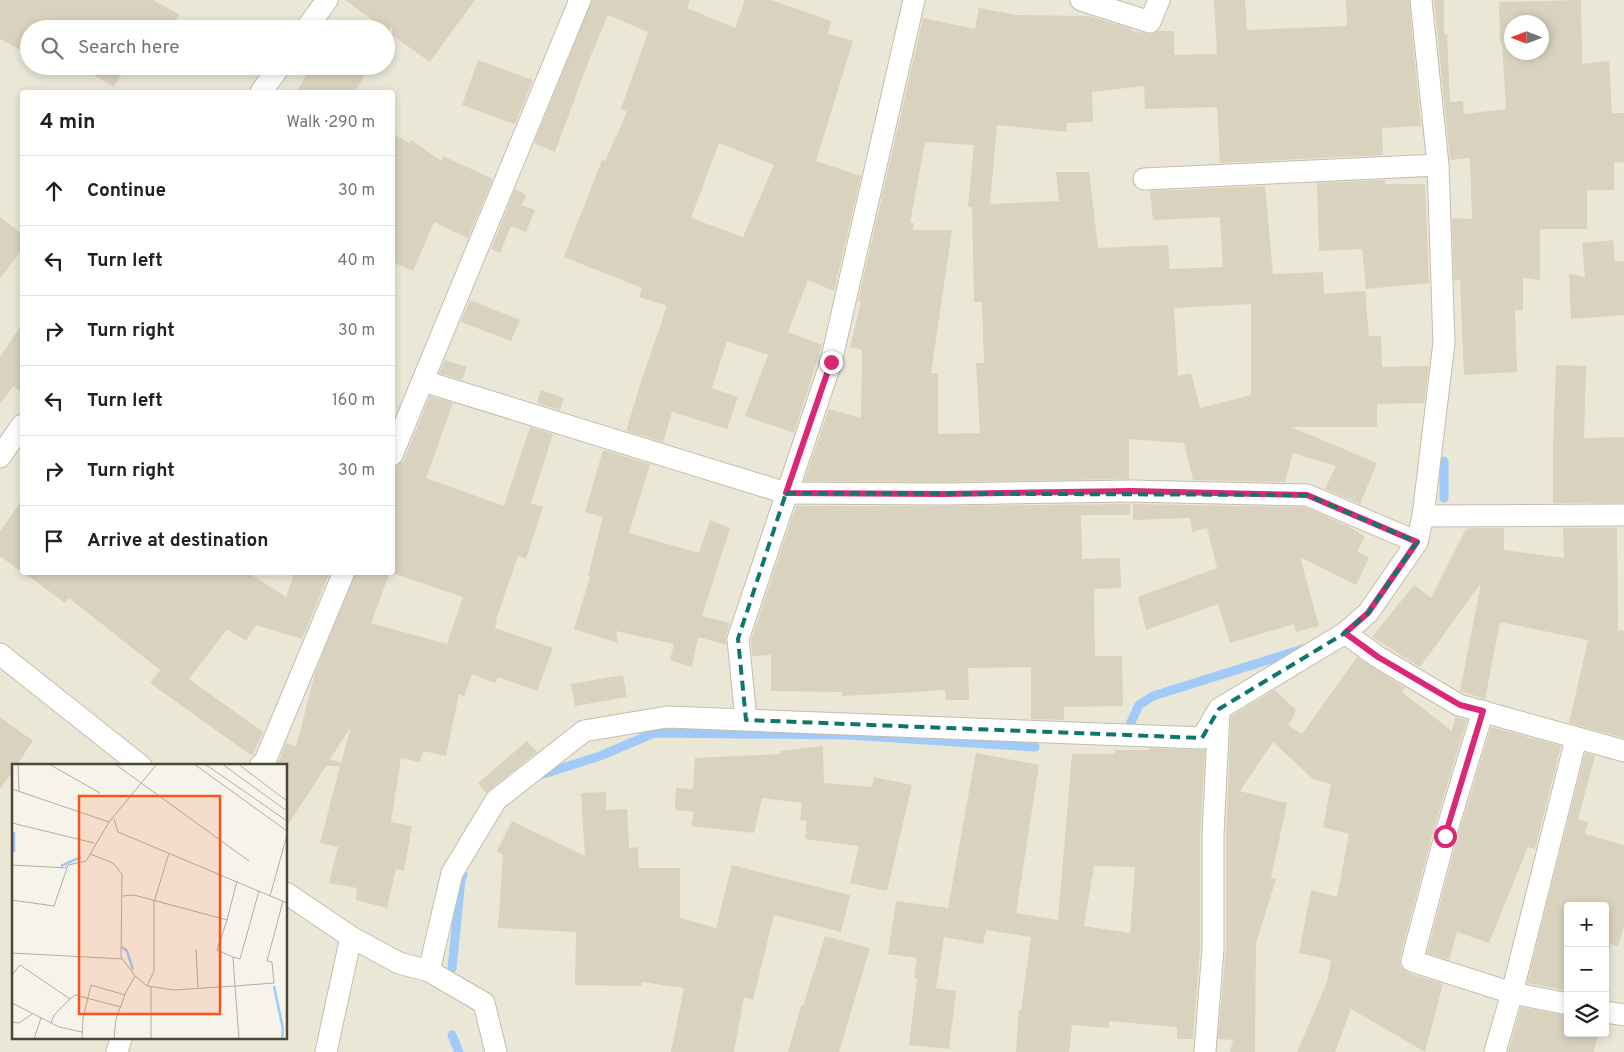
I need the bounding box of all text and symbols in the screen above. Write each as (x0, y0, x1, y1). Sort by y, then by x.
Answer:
north arrow (1504, 15, 1549, 60)
search box (20, 20, 395, 75)
icon: search (38, 34, 66, 62)
text: Search here (78, 36, 180, 60)
text: 4 min (40, 109, 96, 136)
text: Walk · 290 m (287, 113, 375, 133)
icon: ahead (40, 177, 68, 205)
text: Continue (87, 179, 166, 203)
text: 30 m (338, 181, 375, 201)
icon: left (40, 247, 68, 275)
text: Turn left (87, 249, 163, 273)
text: 40 m (337, 251, 375, 271)
icon: right (40, 317, 68, 345)
text: Turn right (87, 319, 175, 343)
text: 30 m (338, 321, 375, 341)
route end (820, 351, 843, 374)
icon: left (40, 387, 68, 415)
text: Turn left (87, 389, 163, 413)
text: 160 m (332, 391, 375, 411)
icon: right (40, 457, 68, 485)
text: Turn right (87, 459, 175, 483)
text: 30 m (338, 461, 375, 481)
icon: arrive (40, 527, 68, 555)
text: Arrive at destination (87, 529, 268, 553)
inset map (12, 764, 288, 1040)
route start (1434, 825, 1457, 848)
map controls (1564, 902, 1609, 1037)
button: + (1564, 902, 1609, 947)
button: − (1564, 947, 1609, 992)
button: layers (1564, 992, 1609, 1037)

